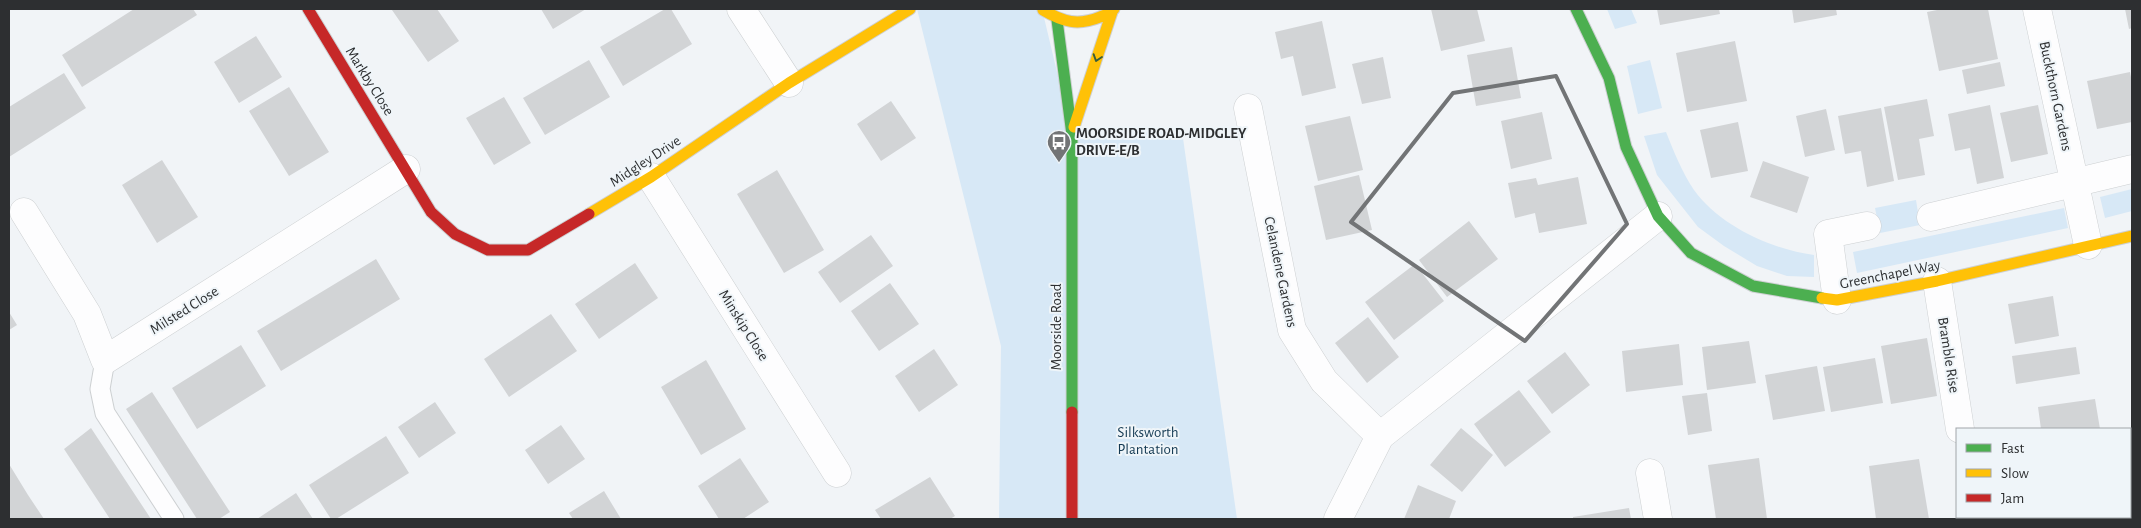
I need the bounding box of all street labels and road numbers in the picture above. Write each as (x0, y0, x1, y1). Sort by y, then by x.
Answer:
street label: Buckthorn Gardens (2037, 40, 2074, 152)
street label: Markby Close (343, 44, 397, 118)
street label: Midgley Drive (607, 133, 683, 190)
street label: Celandene Gardens (1261, 215, 1300, 329)
street label: Greenchapel Way (1839, 257, 1942, 292)
street label: Milsted Close (147, 283, 221, 337)
street label: Moorside Road (1049, 283, 1064, 371)
street label: Minskip Close (716, 287, 771, 364)
street label: Bramble Rise (1935, 316, 1962, 394)

